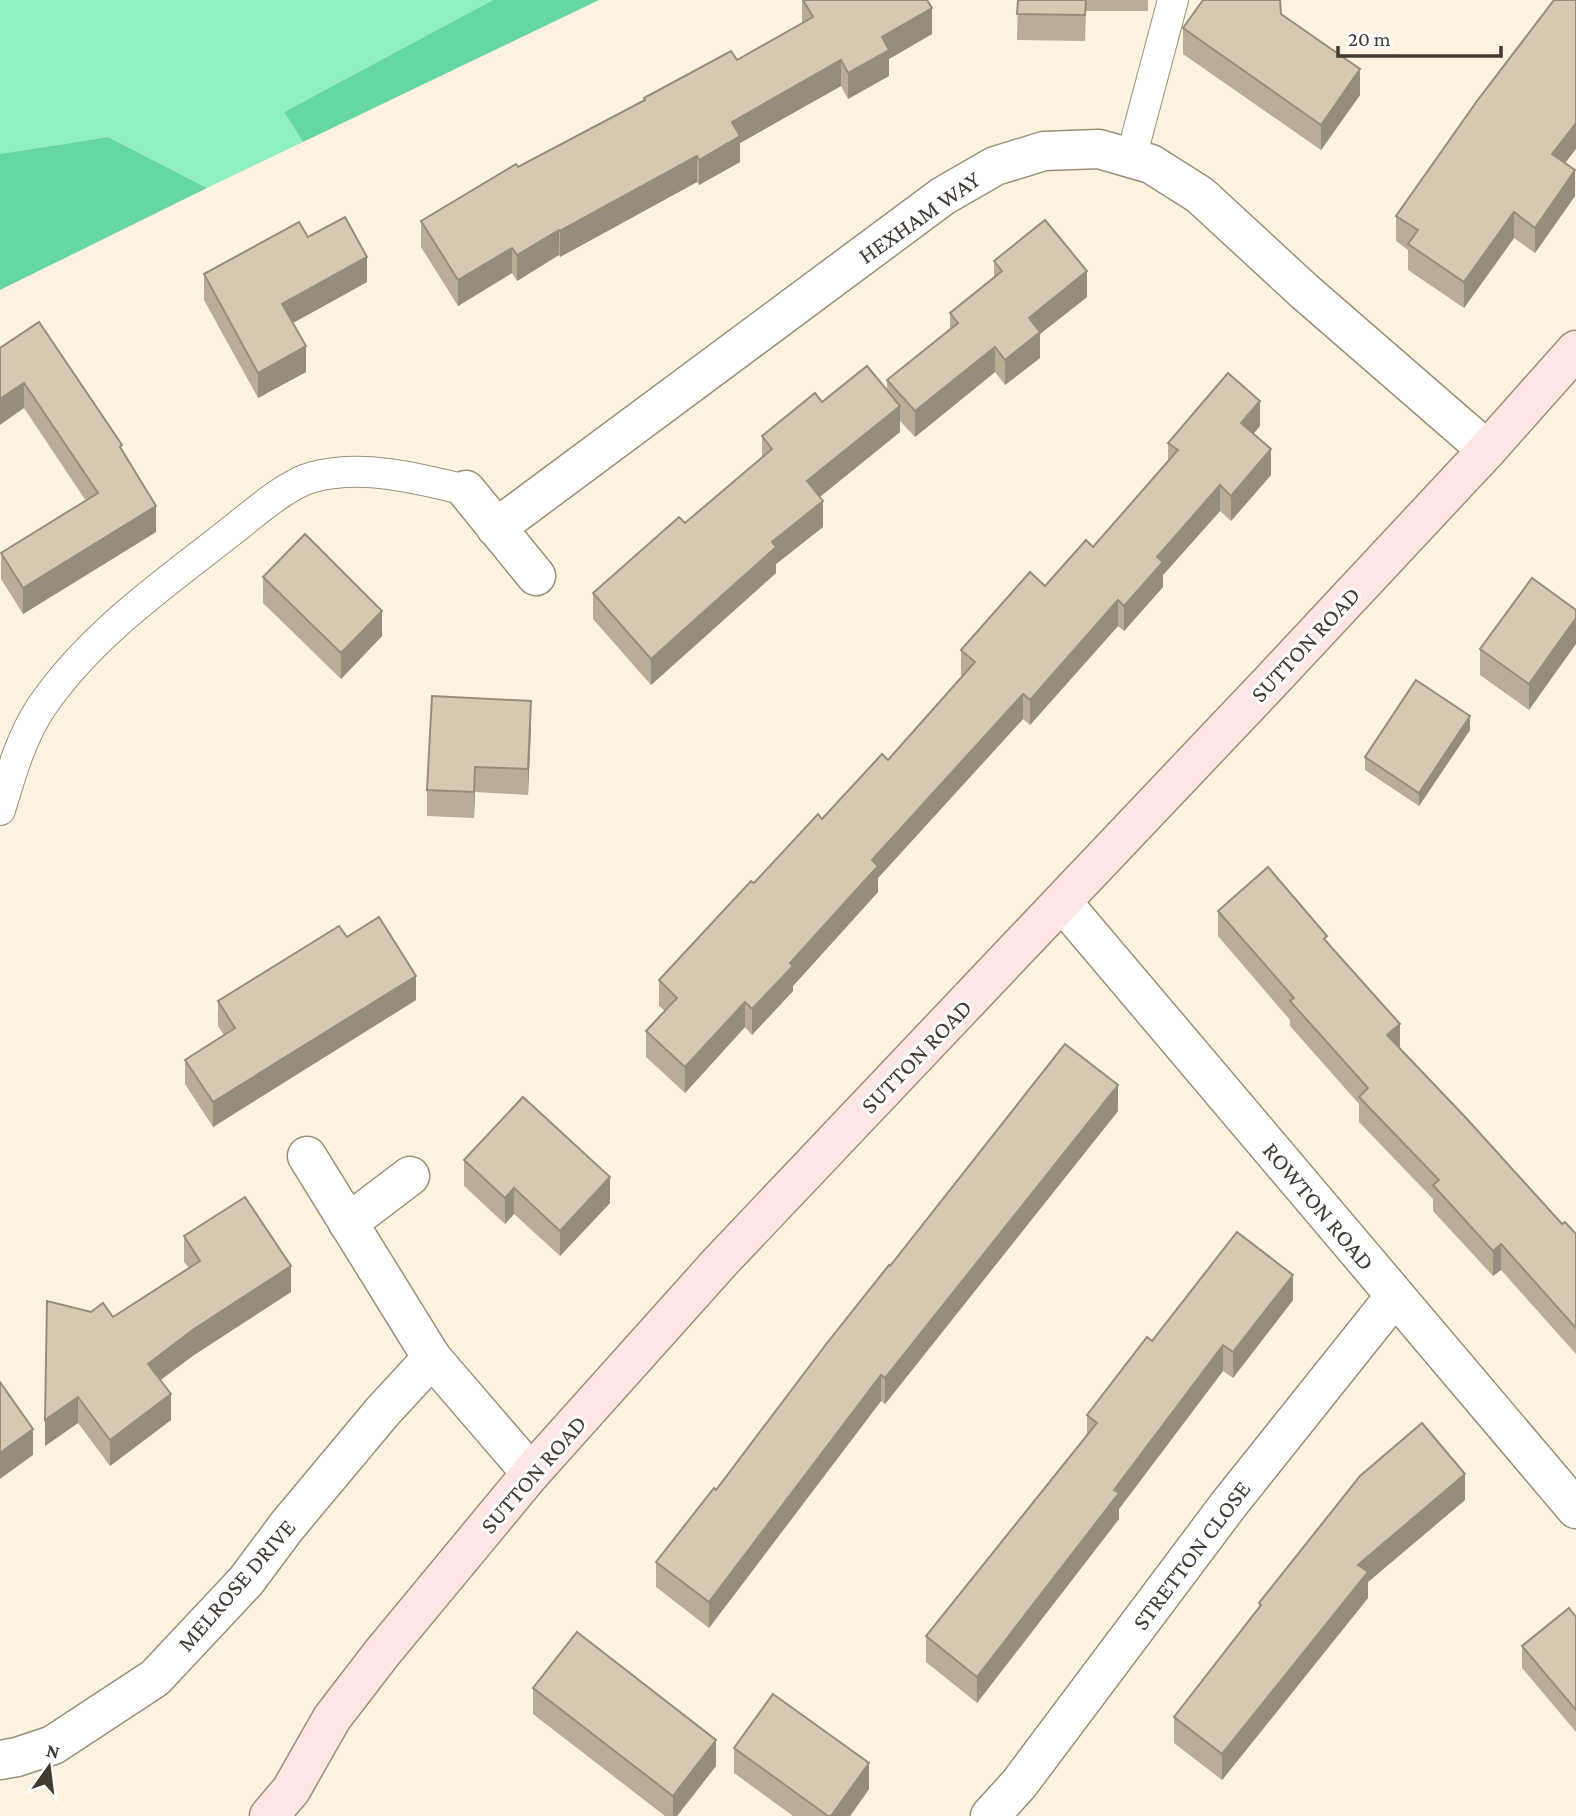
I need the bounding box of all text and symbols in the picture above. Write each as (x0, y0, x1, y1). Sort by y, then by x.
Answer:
scale bar (1338, 14, 1501, 58)
text: 20 m (1348, 27, 1391, 51)
street label: HEXHAM WAY (853, 165, 985, 269)
street label: SUTTON ROAD (1245, 581, 1365, 707)
street label: SUTTON ROAD (855, 994, 977, 1118)
street label: ROWTON ROAD (1258, 1137, 1380, 1275)
street label: SUTTON ROAD (474, 1409, 592, 1539)
street label: STRETTON CLOSE (1126, 1475, 1256, 1635)
street label: MELROSE DRIVE (171, 1513, 301, 1657)
north arrow (14, 1732, 84, 1802)
text: N (44, 1739, 62, 1763)

